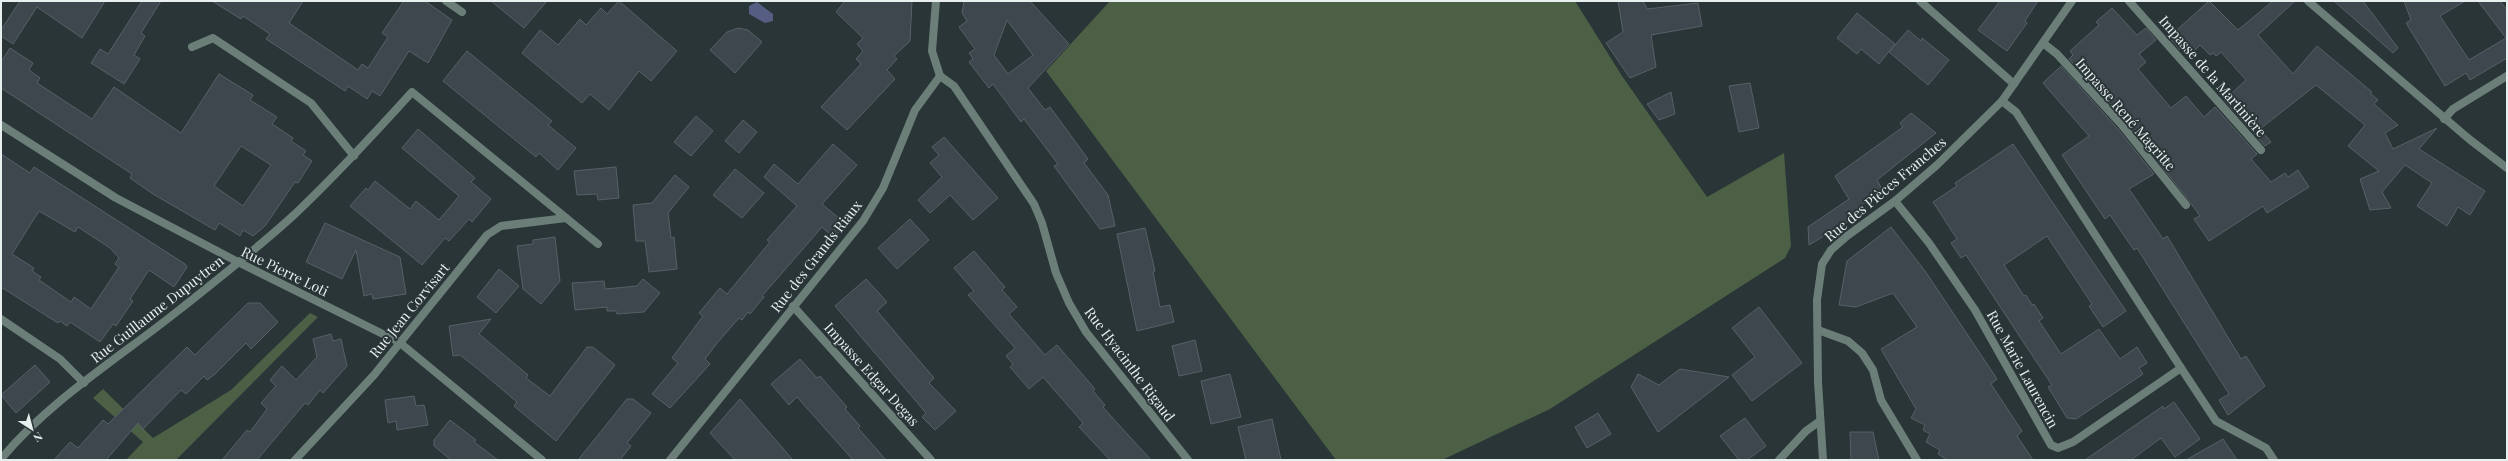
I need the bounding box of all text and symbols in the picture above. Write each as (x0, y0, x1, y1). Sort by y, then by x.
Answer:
street label: Impasse de la Martinière (2155, 11, 2271, 141)
street label: Impasse René Magritte (2072, 54, 2180, 174)
street label: Rue des Pièces Franches (1820, 132, 1950, 246)
street label: Rue des Grands Riaux (766, 195, 866, 316)
street label: Rue Pierre Loti (238, 242, 332, 300)
street label: Rue Guillaume Dupuytren (87, 251, 228, 367)
street label: Rue Jean Corvisart (365, 258, 454, 361)
street label: Rue Hyacinthe Rigaud (1081, 303, 1179, 425)
street label: Rue Marie Laurencin (1983, 307, 2064, 432)
street label: Impasse Edgar Degas (820, 318, 924, 430)
north arrow (12, 409, 52, 449)
text: N (31, 429, 46, 446)

